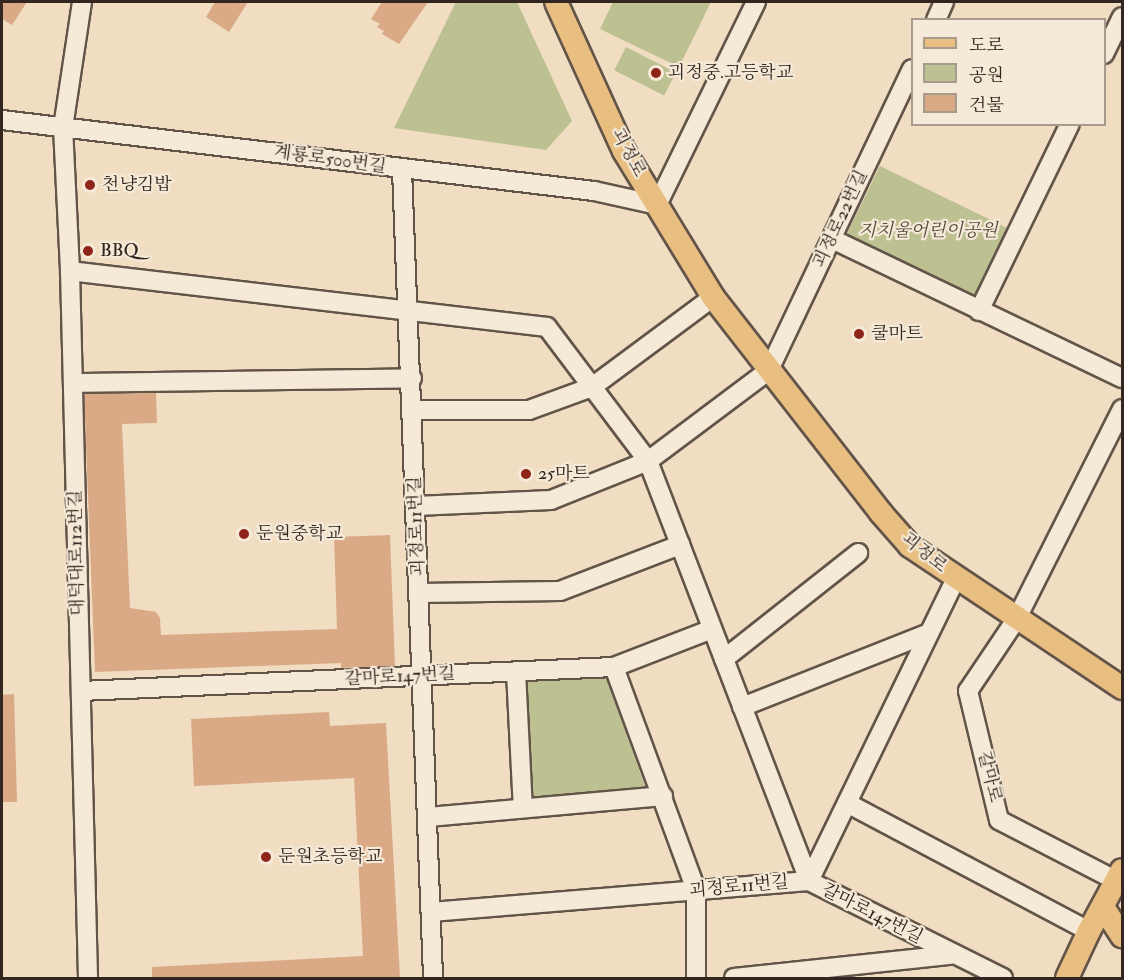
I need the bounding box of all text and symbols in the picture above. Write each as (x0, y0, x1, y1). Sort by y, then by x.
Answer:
legend (911, 18, 1106, 126)
text: 도로 (969, 34, 1004, 57)
place label: 괴정중.고등학교 (668, 62, 793, 84)
text: 공원 (969, 64, 1004, 87)
marker: 괴정중.고등학교 (649, 66, 663, 80)
text: 건물 (969, 94, 1004, 117)
street label: 괴정로 (606, 125, 650, 181)
street label: 계룡로500번길 (272, 141, 388, 179)
street label: 괴정로22번길 (809, 167, 873, 271)
place label: 천냥김밥 (102, 174, 172, 196)
marker: 천냥김밥 (83, 178, 97, 192)
park label: 지치울어린이공원 (858, 220, 998, 242)
place label: BBQ (100, 240, 139, 262)
marker: BBQ (81, 244, 95, 258)
place label: 쿨마트 (871, 323, 923, 345)
marker: 쿨마트 (852, 327, 866, 341)
place label: 25마트 (538, 463, 590, 485)
marker: 25마트 (519, 467, 533, 481)
street label: 괴정로11번길 (404, 476, 430, 576)
street label: 대덕대로112번길 (65, 490, 89, 616)
place label: 둔원중학교 (256, 523, 343, 545)
marker: 둔원중학교 (237, 527, 251, 541)
street label: 괴정로 (897, 528, 951, 578)
street label: 갈마로147번길 (344, 663, 456, 691)
street label: 갈마로 (972, 749, 1006, 805)
place label: 둔원초등학교 (278, 846, 382, 868)
marker: 둔원초등학교 (259, 850, 273, 864)
street label: 괴정로11번길 (688, 872, 790, 902)
street label: 갈마로147번길 (818, 879, 926, 949)

